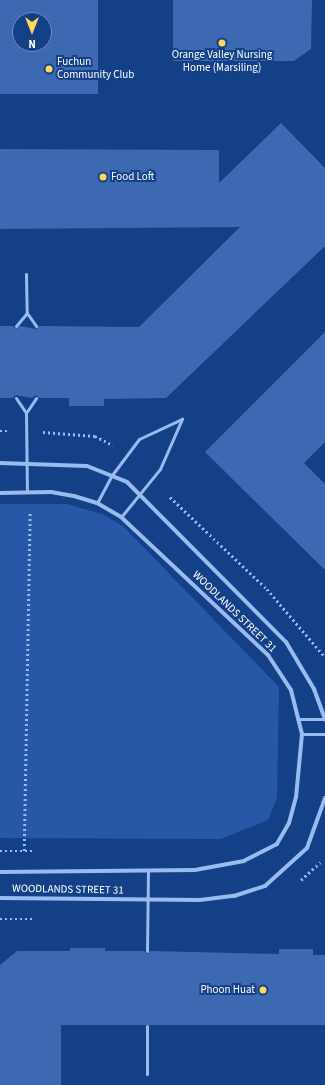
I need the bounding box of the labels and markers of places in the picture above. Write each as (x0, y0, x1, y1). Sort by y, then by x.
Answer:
marker: Orange Valley Nursing Home (Marsiling) (217, 38, 227, 48)
place label: Orange Valley Nursing Home (Marsiling) (172, 49, 272, 75)
place label: Fuchun Community Club (57, 56, 134, 82)
marker: Fuchun Community Club (44, 64, 54, 74)
place label: Food Loft (111, 170, 154, 184)
marker: Food Loft (98, 172, 108, 182)
place label: Phoon Huat (200, 983, 255, 997)
marker: Phoon Huat (258, 985, 268, 995)

